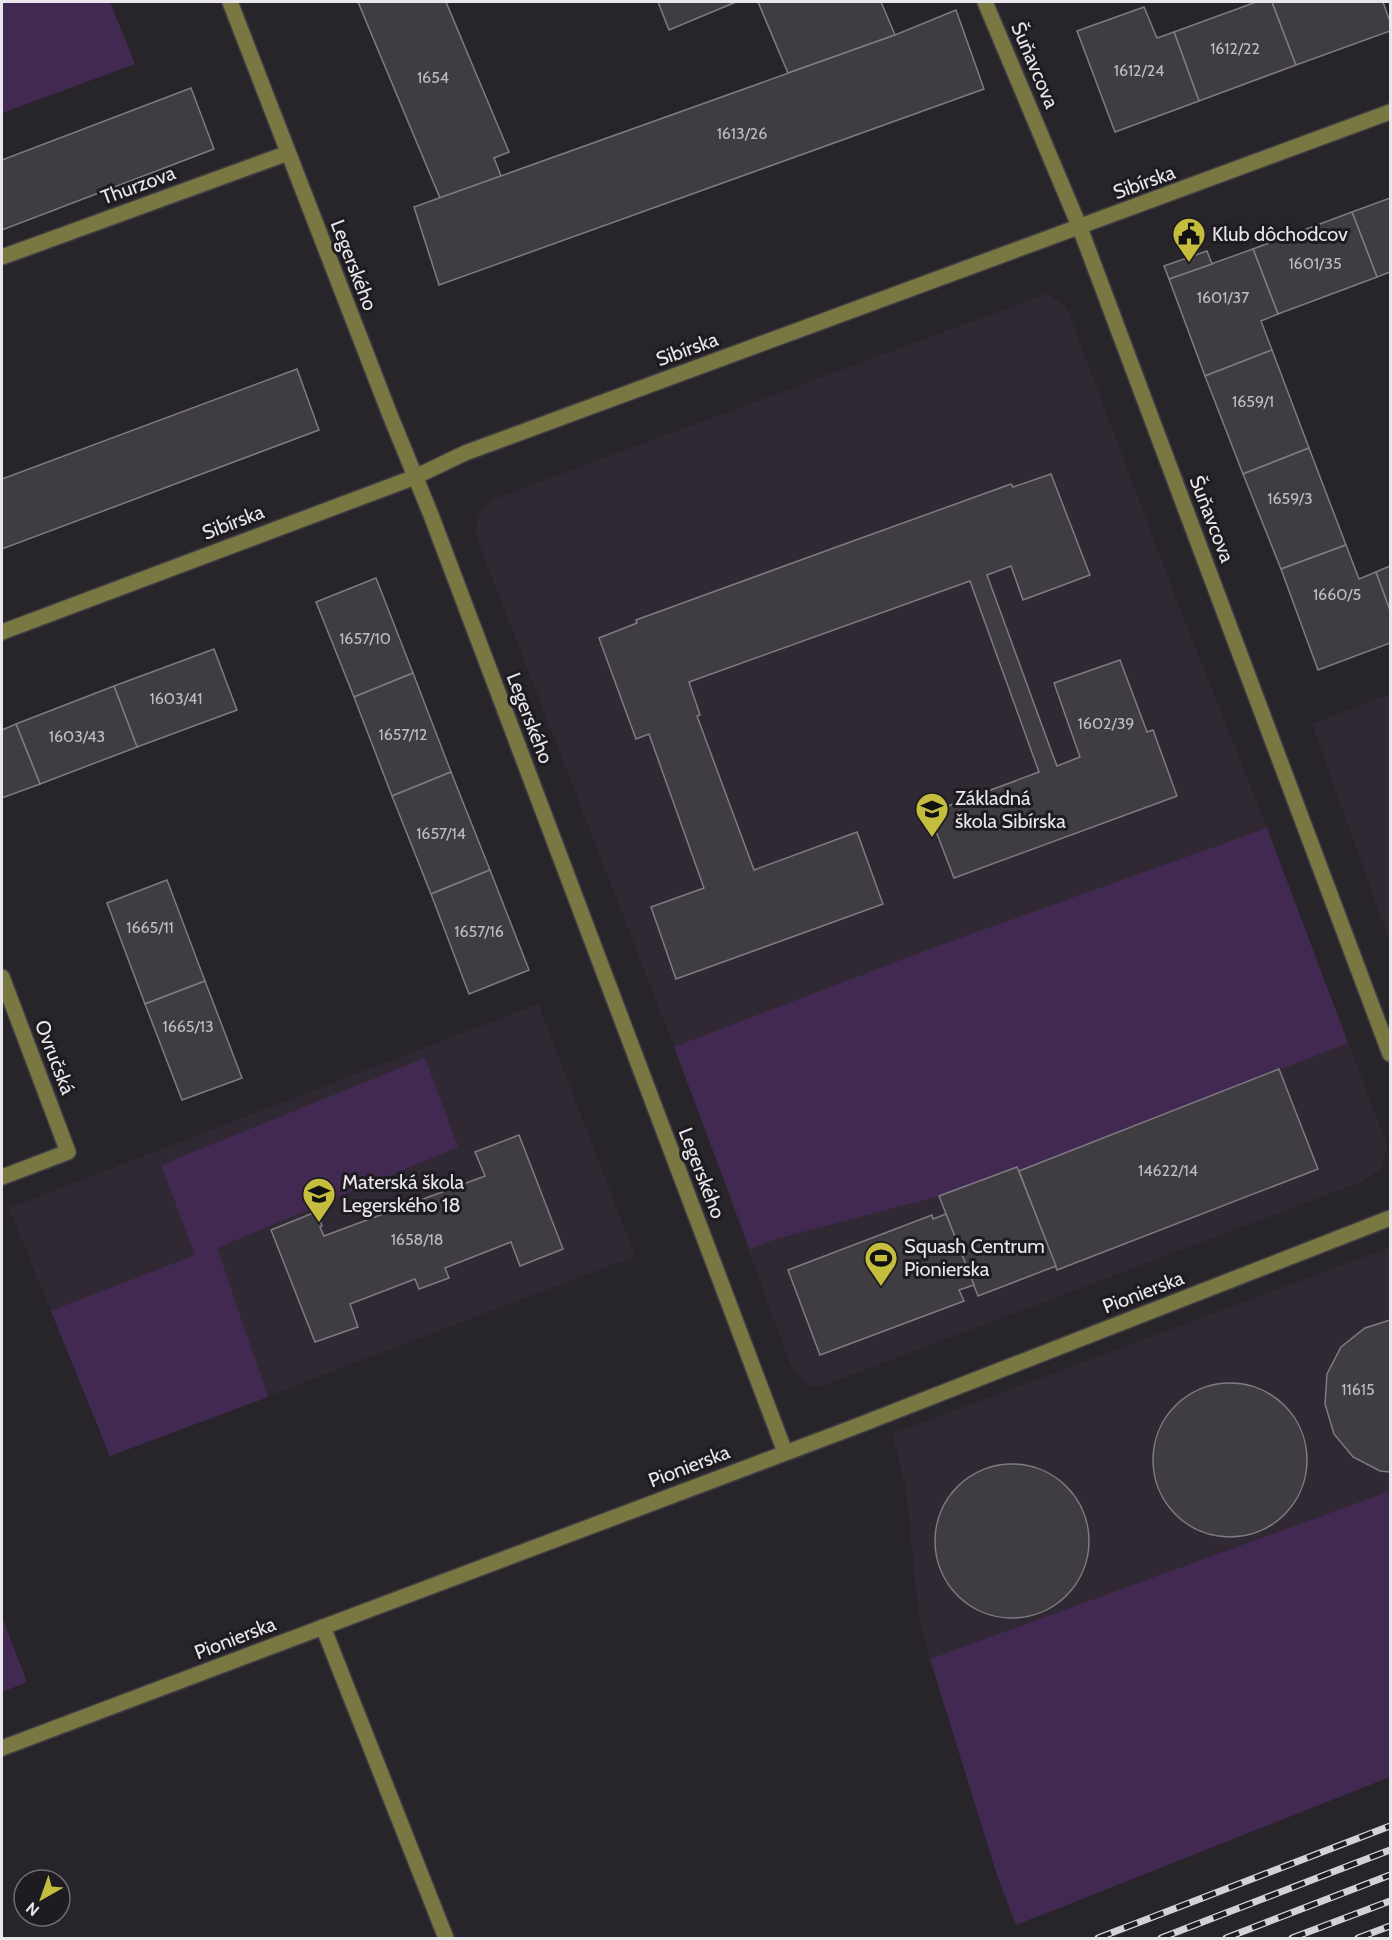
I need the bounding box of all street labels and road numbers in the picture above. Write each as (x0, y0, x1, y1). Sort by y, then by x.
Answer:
street label: Šuňavcova (1006, 18, 1064, 112)
street label: Thurzova (97, 160, 179, 210)
street label: Sibírska (1110, 160, 1179, 204)
street label: Legerského (326, 216, 382, 314)
street label: Sibírska (653, 327, 722, 371)
street label: Šuňavcova (1184, 472, 1240, 566)
street label: Sibírska (199, 499, 268, 545)
street label: Legerského (502, 669, 558, 767)
street label: Ovručská (30, 1016, 80, 1098)
street label: Legerského (674, 1124, 730, 1222)
street label: Pionierska (1099, 1265, 1187, 1318)
street label: Pionierska (645, 1439, 733, 1492)
street label: Pionierska (191, 1611, 279, 1664)

